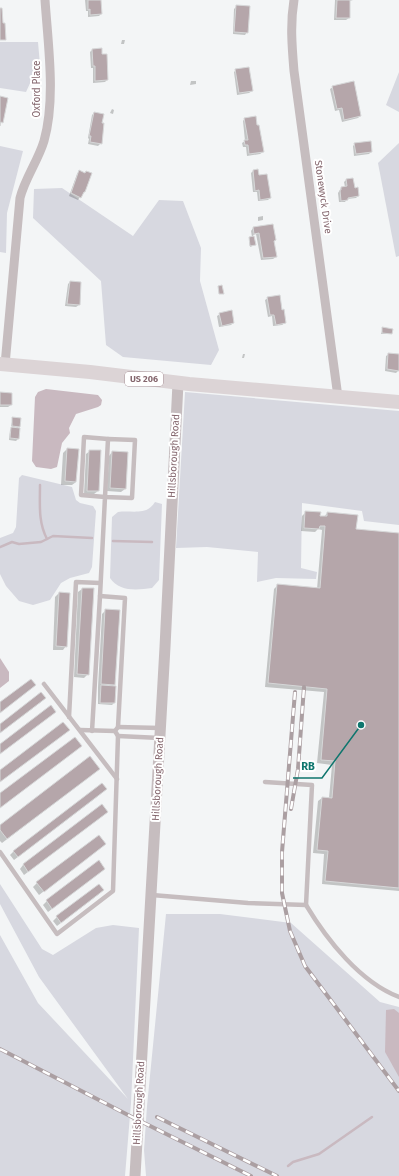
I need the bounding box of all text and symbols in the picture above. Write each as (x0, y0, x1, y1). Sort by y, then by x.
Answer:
street label: Oxford Place (31, 60, 43, 118)
street label: Stonewyck Drive (312, 159, 334, 235)
road number: US 206 (125, 372, 163, 386)
street label: Hillsborough Road (166, 414, 182, 498)
street label: Hillsborough Road (150, 737, 166, 821)
callout: RB (293, 755, 322, 778)
text: RB (301, 760, 315, 773)
street label: Hillsborough Road (131, 1061, 147, 1145)

